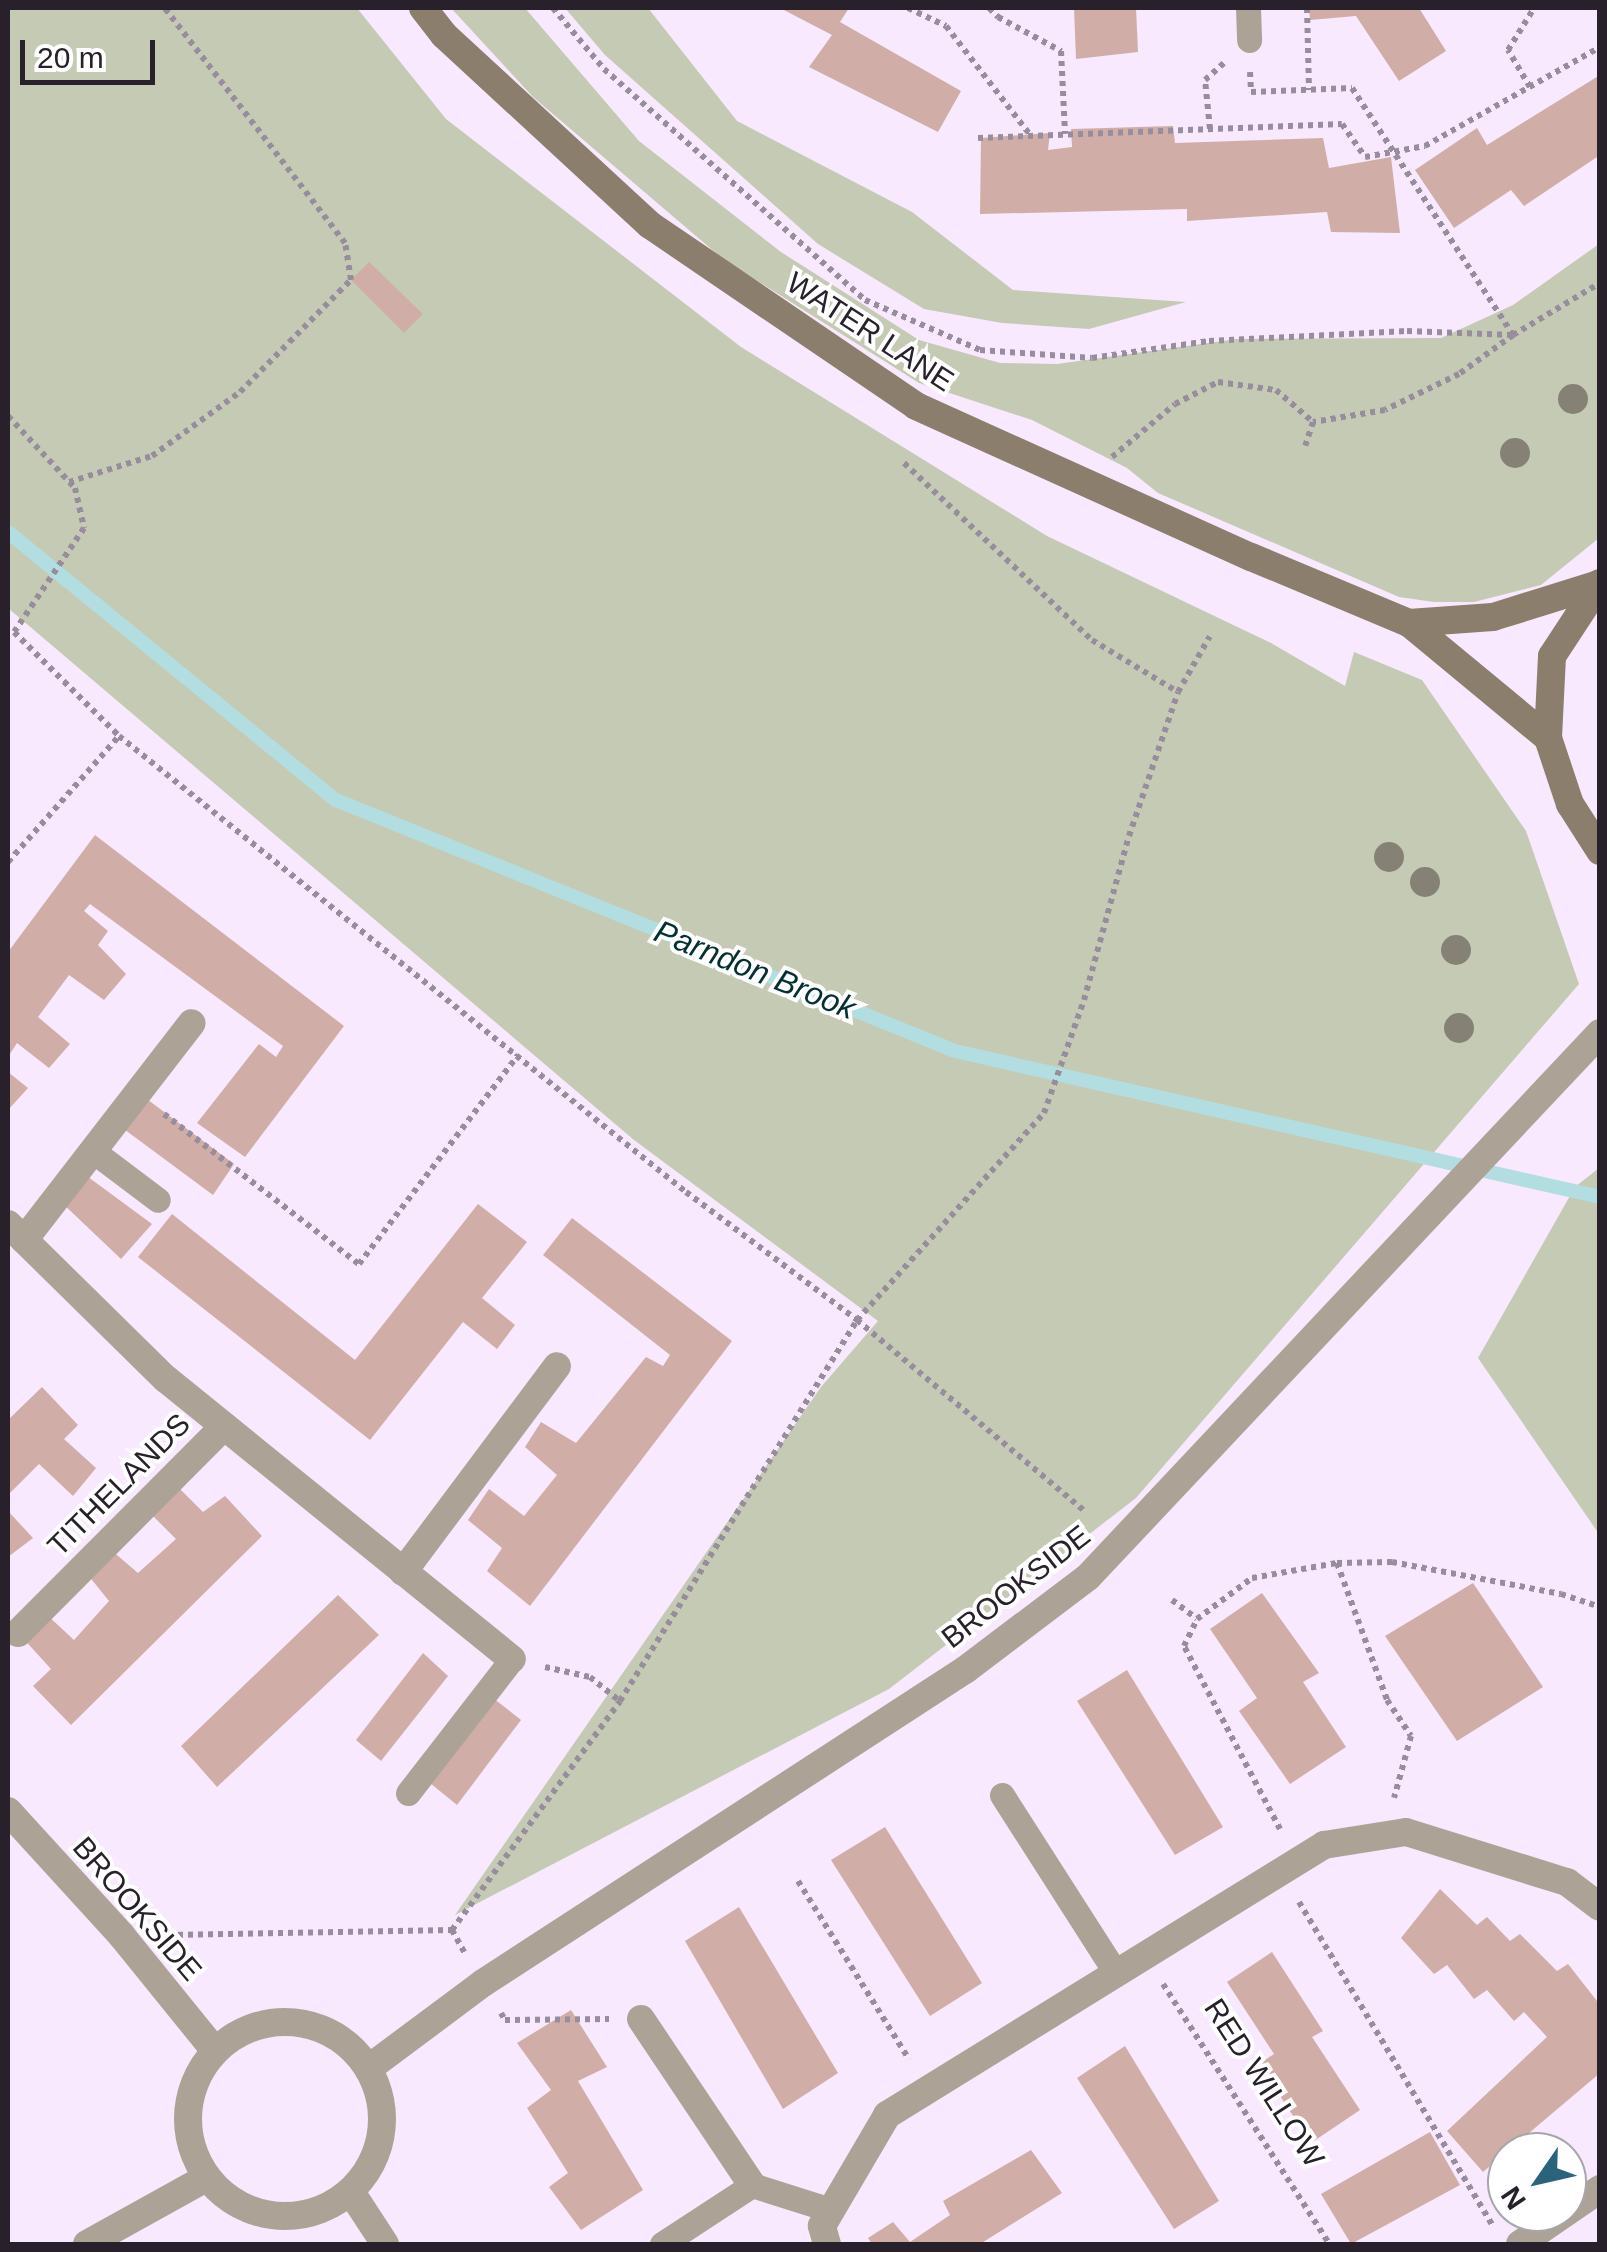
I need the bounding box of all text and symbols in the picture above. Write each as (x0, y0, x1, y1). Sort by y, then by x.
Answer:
scale bar (25, 20, 160, 82)
text: 20 m (37, 41, 104, 74)
street label: WATER LANE (780, 265, 960, 399)
water label: Parndon Brook (649, 912, 861, 1028)
street label: TITHELANDS (40, 1406, 198, 1564)
street label: BROOKSIDE (935, 1518, 1097, 1656)
street label: BROOKSIDE (65, 1830, 209, 1988)
street label: RED WILLOW (1196, 1992, 1332, 2174)
north arrow (1487, 2132, 1587, 2232)
text: N (1495, 2181, 1532, 2215)

